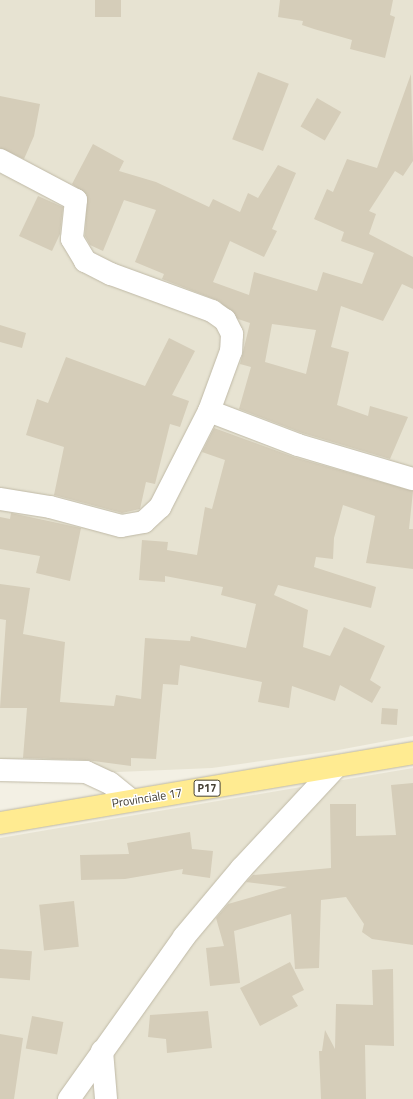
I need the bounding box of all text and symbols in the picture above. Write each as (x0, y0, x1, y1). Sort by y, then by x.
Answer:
road number: P17 (193, 779, 221, 797)
street label: Provinciale 17 (111, 785, 183, 811)

